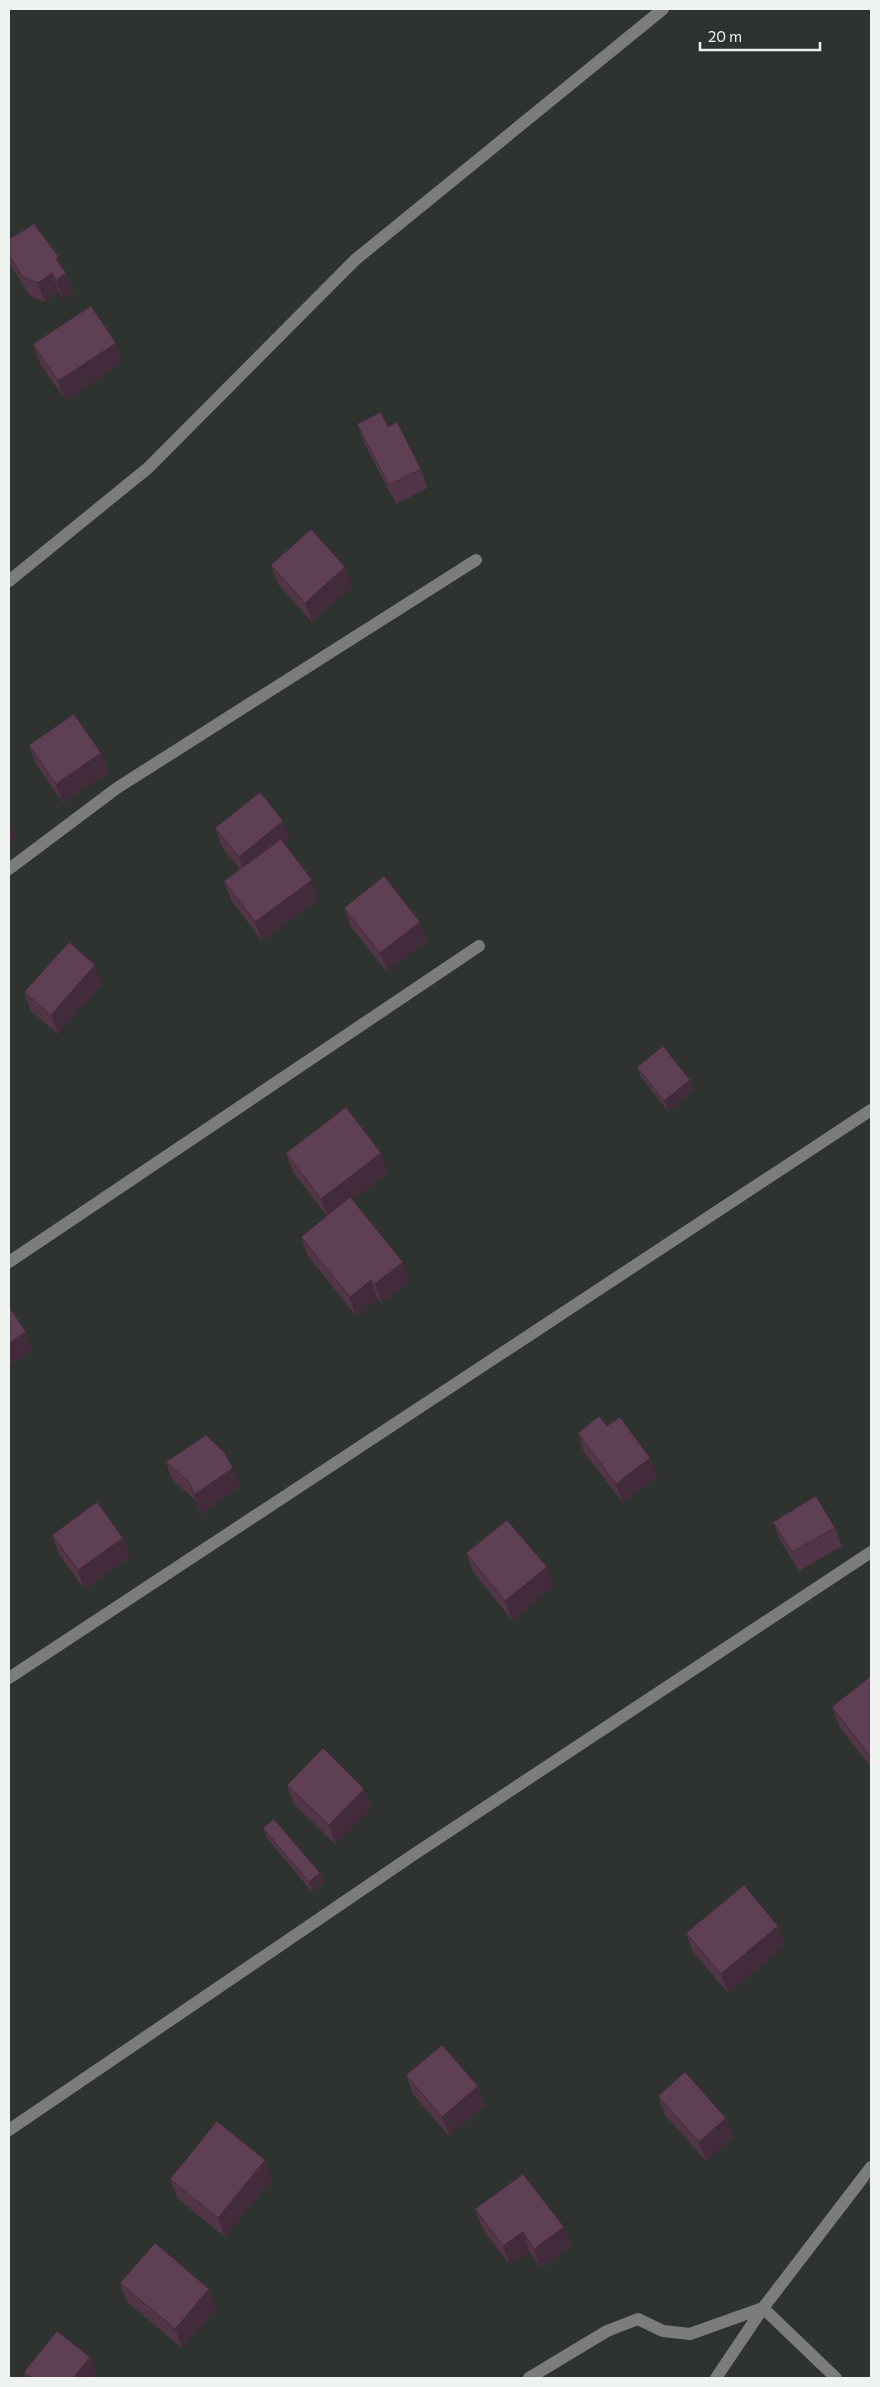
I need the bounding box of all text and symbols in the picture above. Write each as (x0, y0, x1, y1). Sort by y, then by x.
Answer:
scale bar (700, 20, 820, 52)
text: 20 m (708, 27, 742, 45)

